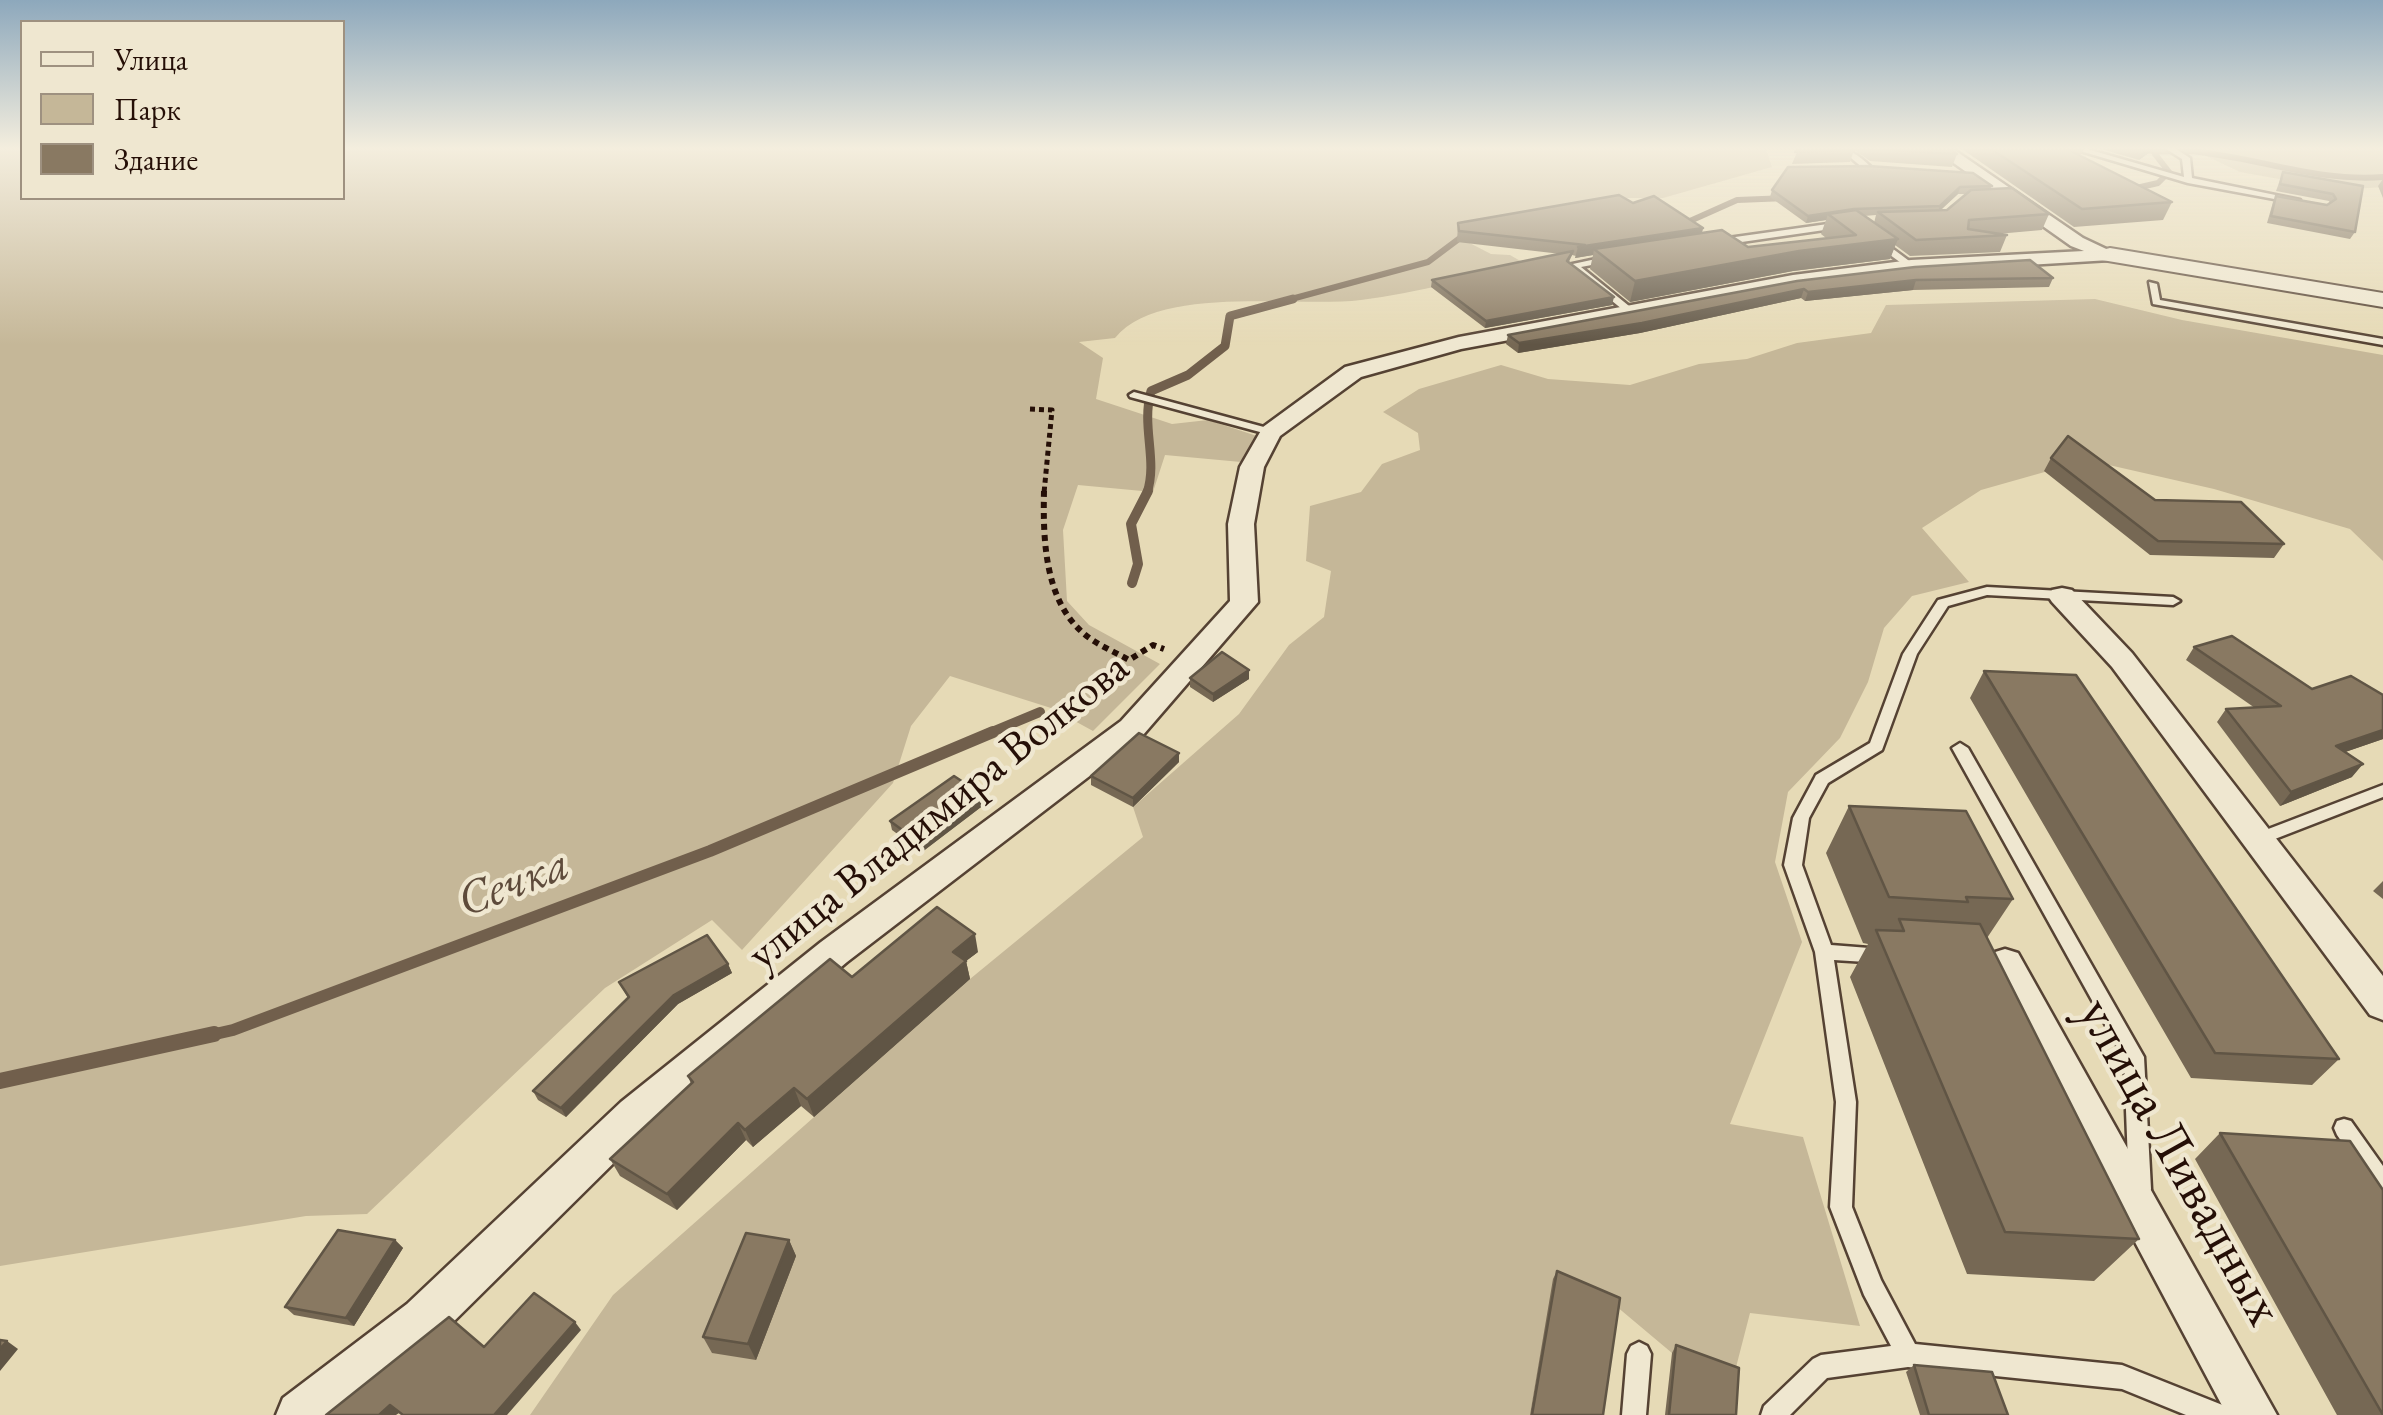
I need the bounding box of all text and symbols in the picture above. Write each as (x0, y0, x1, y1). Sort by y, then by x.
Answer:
legend (20, 20, 345, 200)
text: Улица (114, 40, 188, 79)
text: Парк (114, 90, 181, 129)
text: Здание (114, 140, 198, 179)
street label: улица Владимира Волкова (738, 642, 1140, 982)
water label: Сечка (450, 837, 578, 931)
street label: улица Ливадных (2062, 987, 2296, 1337)

